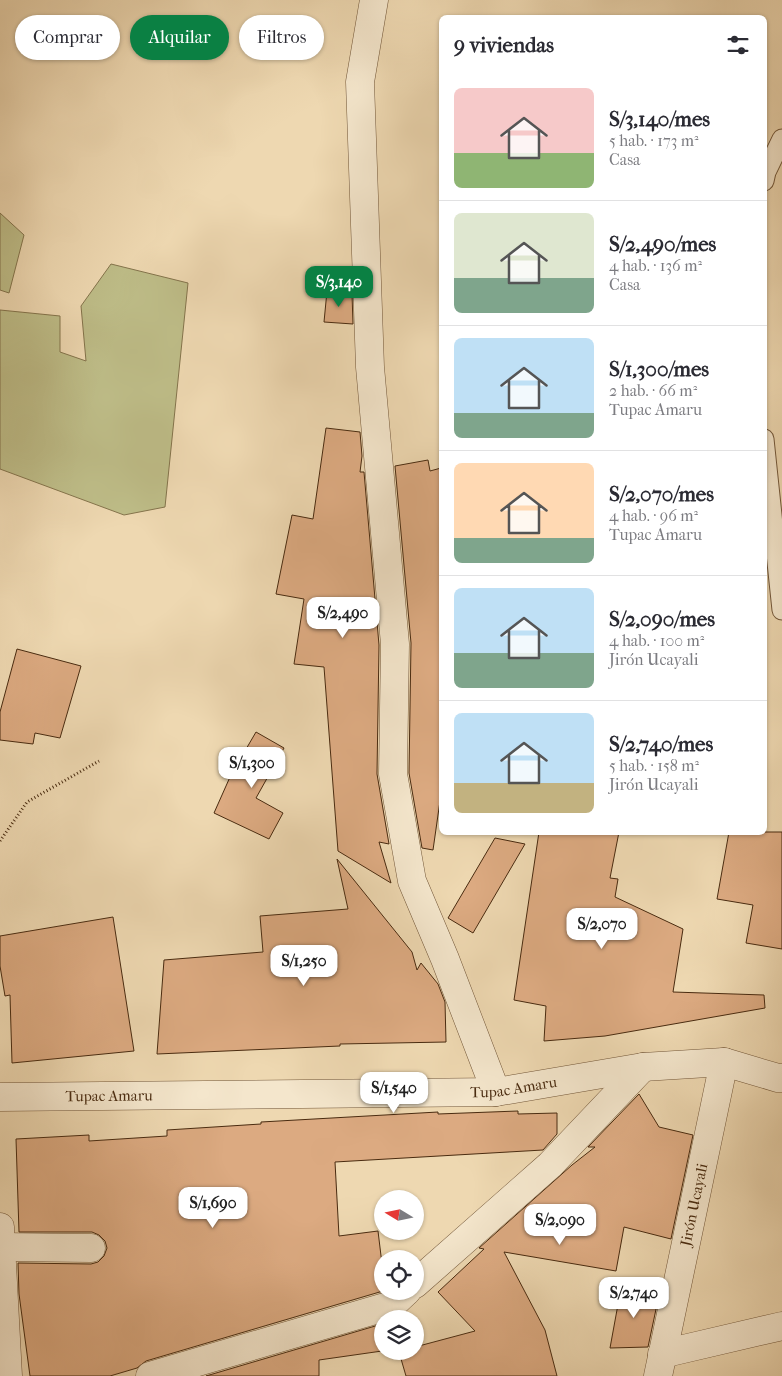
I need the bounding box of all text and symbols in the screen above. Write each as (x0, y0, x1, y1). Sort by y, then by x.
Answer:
chip: Comprar (15, 15, 120, 60)
chip: Alquilar (130, 15, 229, 60)
chip: Filtros (239, 15, 324, 60)
icon: filters (724, 31, 752, 59)
text: 9 viviendas (454, 33, 554, 57)
text: S/3,140/mes (609, 107, 710, 131)
icon: home (494, 108, 554, 168)
text: 5 hab. · 173 m² (609, 131, 699, 150)
text: Casa (609, 150, 640, 169)
text: S/2,490/mes (609, 232, 716, 256)
icon: home (494, 233, 554, 293)
text: 4 hab. · 136 m² (609, 256, 702, 275)
pin: S/3,140 (293, 266, 385, 308)
text: S/3,140 (316, 272, 362, 291)
text: Casa (609, 275, 640, 294)
text: S/1,300/mes (609, 357, 709, 381)
icon: home (494, 358, 554, 418)
text: 2 hab. · 66 m² (609, 381, 697, 400)
text: Tupac Amaru (609, 400, 702, 419)
text: S/2,070/mes (609, 482, 714, 506)
icon: home (494, 483, 554, 543)
text: 4 hab. · 96 m² (609, 506, 698, 525)
text: Tupac Amaru (609, 525, 702, 544)
pin: S/2,490 (297, 596, 389, 639)
text: S/2,490 (318, 603, 368, 622)
text: S/2,090/mes (609, 607, 715, 631)
icon: home (494, 608, 554, 668)
text: 4 hab. · 100 m² (609, 631, 704, 650)
text: Jirón Ucayali (609, 650, 698, 669)
text: S/2,740/mes (609, 732, 713, 756)
icon: home (494, 733, 554, 793)
pin: S/1,300 (206, 746, 298, 789)
text: S/1,300 (229, 753, 275, 772)
text: 5 hab. · 158 m² (609, 756, 699, 775)
text: Jirón Ucayali (609, 775, 698, 794)
pin: S/2,070 (556, 908, 648, 950)
text: S/2,070 (577, 914, 627, 933)
pin: S/1,250 (258, 944, 350, 987)
text: S/1,250 (281, 951, 327, 970)
pin: S/1,540 (348, 1072, 440, 1114)
street label: Tupac Amaru (470, 1073, 559, 1101)
text: S/1,540 (371, 1078, 417, 1097)
street label: Tupac Amaru (65, 1086, 153, 1105)
street label: Jirón Ucayali (676, 1161, 712, 1249)
pin: S/1,690 (167, 1186, 259, 1229)
north arrow (374, 1190, 424, 1240)
map controls (374, 1190, 424, 1360)
text: S/1,690 (190, 1193, 236, 1212)
pin: S/2,090 (514, 1204, 606, 1246)
text: S/2,090 (535, 1210, 585, 1229)
button: locate (374, 1250, 424, 1300)
pin: S/2,740 (588, 1276, 680, 1319)
text: S/2,740 (610, 1283, 658, 1302)
button: layers (374, 1310, 424, 1360)

